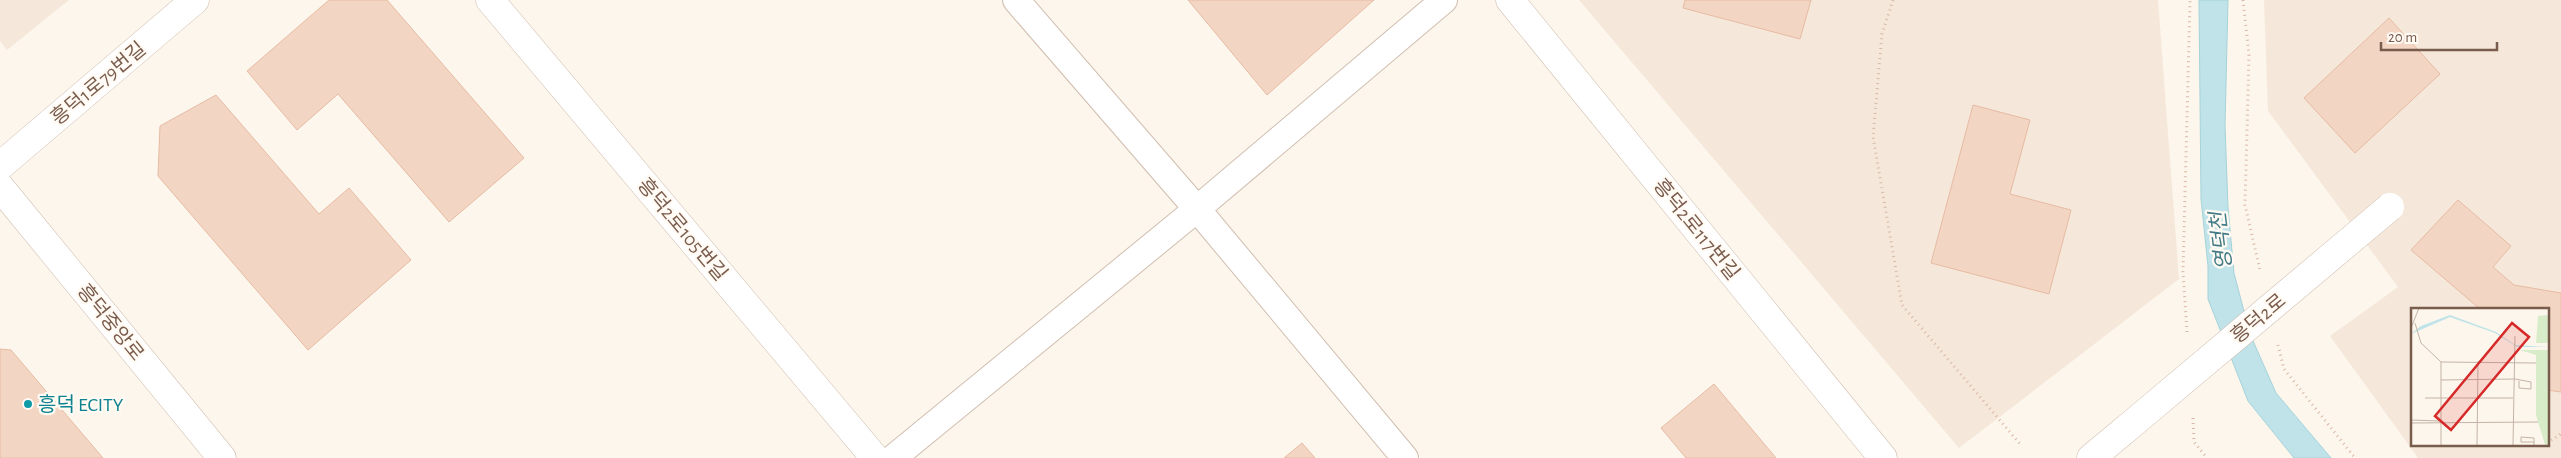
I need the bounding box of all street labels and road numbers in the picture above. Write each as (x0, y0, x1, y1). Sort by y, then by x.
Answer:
street label: 흥덕1로79번길 (47, 38, 150, 129)
street label: 흥덕2로105번길 (634, 174, 731, 285)
street label: 흥덕2로117번길 (1650, 175, 1744, 284)
street label: 흥덕중앙로 (74, 280, 148, 365)
street label: 흥덕2로 (2227, 290, 2290, 347)

